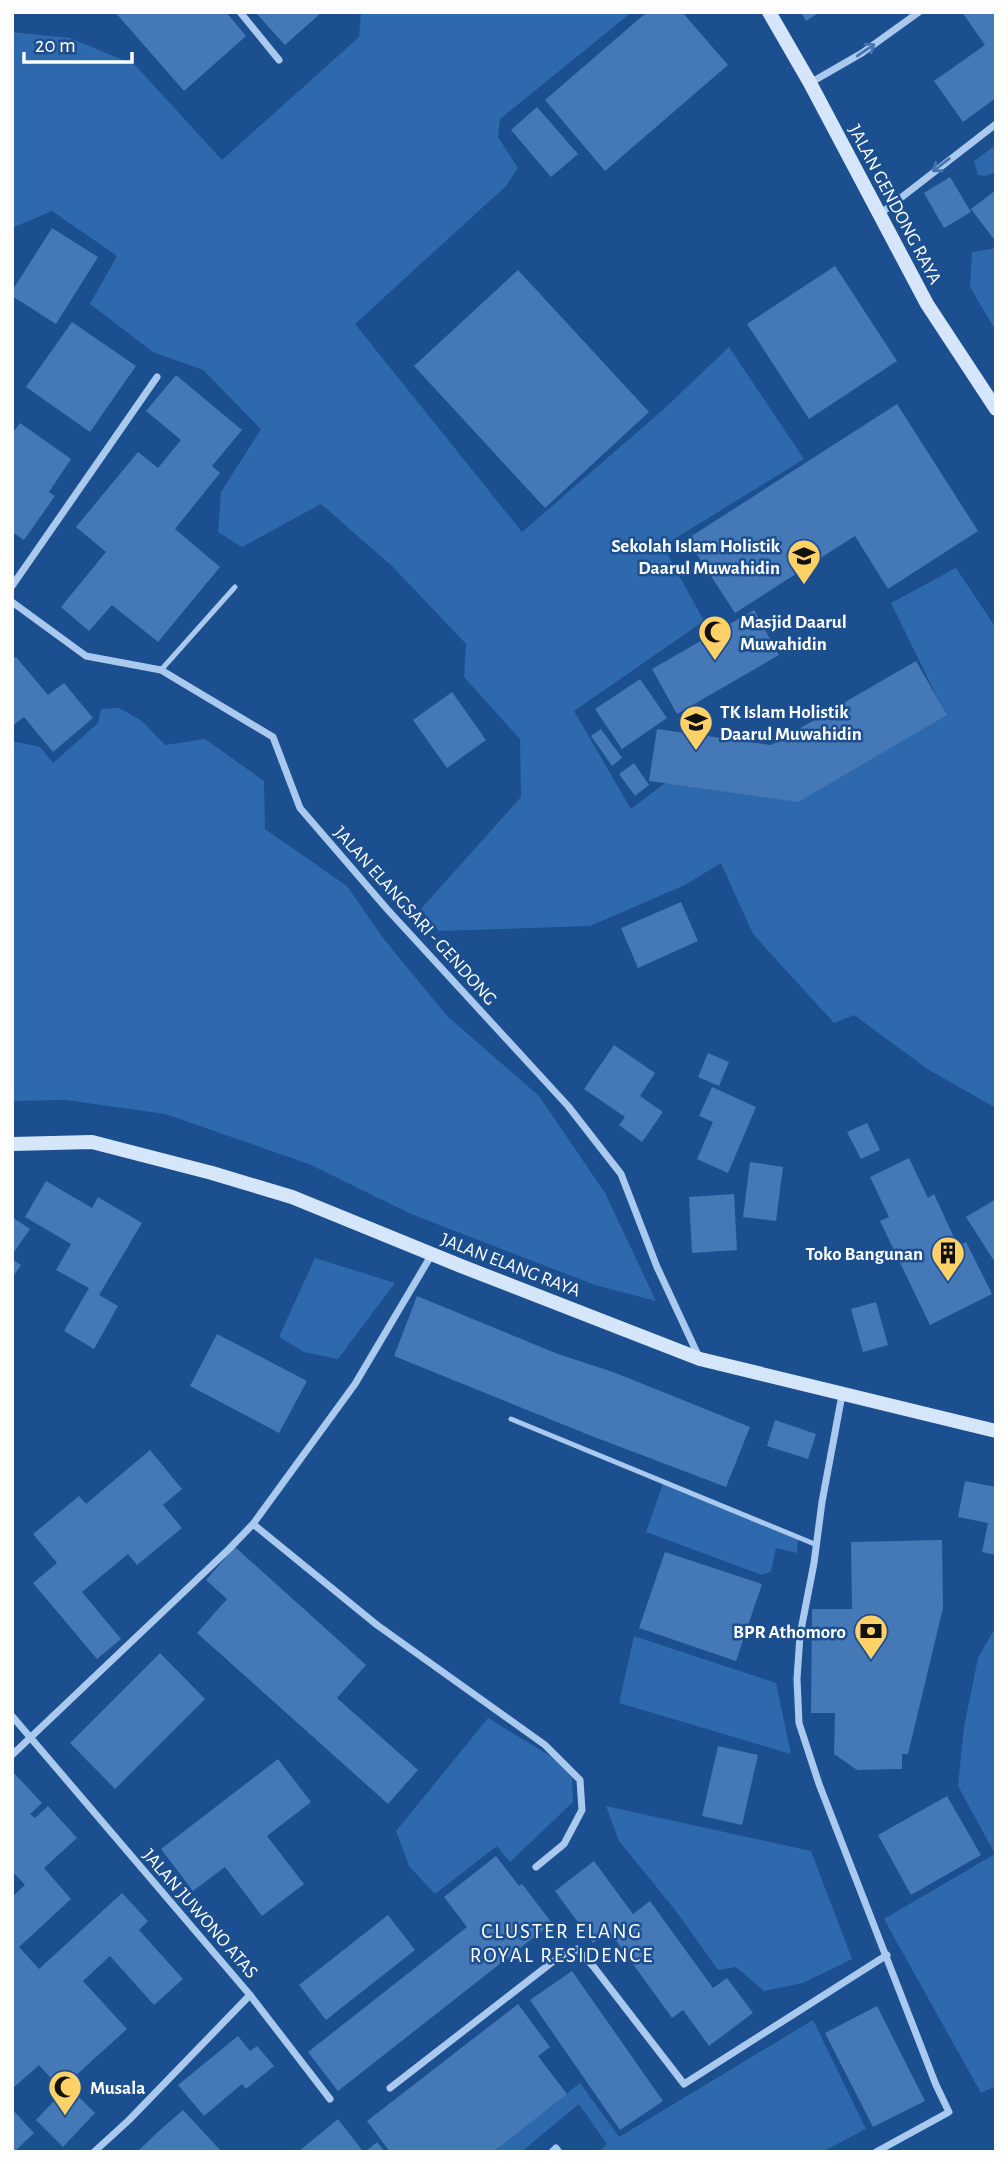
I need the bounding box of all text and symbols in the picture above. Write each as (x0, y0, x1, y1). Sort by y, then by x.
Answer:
scale bar (24, 21, 133, 65)
text: 20 m (35, 35, 76, 56)
one-way arrow (856, 43, 875, 57)
street label: JALAN GENDONG RAYA (845, 122, 945, 288)
one-way arrow (933, 157, 951, 172)
place label: Sekolah Islam Holistik Daarul Muwahidin (611, 537, 781, 578)
school or university icon: Sekolah Islam Holistik Daarul Muwahidin (785, 537, 823, 586)
mosque icon: Masjid Daarul Muwahidin (696, 613, 734, 662)
place label: Masjid Daarul Muwahidin (740, 613, 847, 654)
school or university icon: TK Islam Holistik Daarul Muwahidin (677, 703, 715, 752)
place label: TK Islam Holistik Daarul Muwahidin (720, 703, 862, 744)
street label: JALAN ELANGSARI - GENDONG (330, 823, 500, 1009)
street label: JALAN ELANG RAYA (438, 1230, 583, 1301)
building icon: Toko Bangunan (929, 1234, 967, 1283)
place label: Toko Bangunan (805, 1245, 923, 1264)
bank icon: BPR Athomoro (852, 1612, 890, 1661)
place label: BPR Athomoro (733, 1623, 846, 1642)
street label: JALAN JUWONO ATAS (139, 1846, 261, 1982)
district label: CLUSTER ELANG ROYAL RESIDENCE (470, 1921, 654, 1966)
mosque icon: Musala (46, 2068, 84, 2117)
place label: Musala (90, 2079, 145, 2098)

